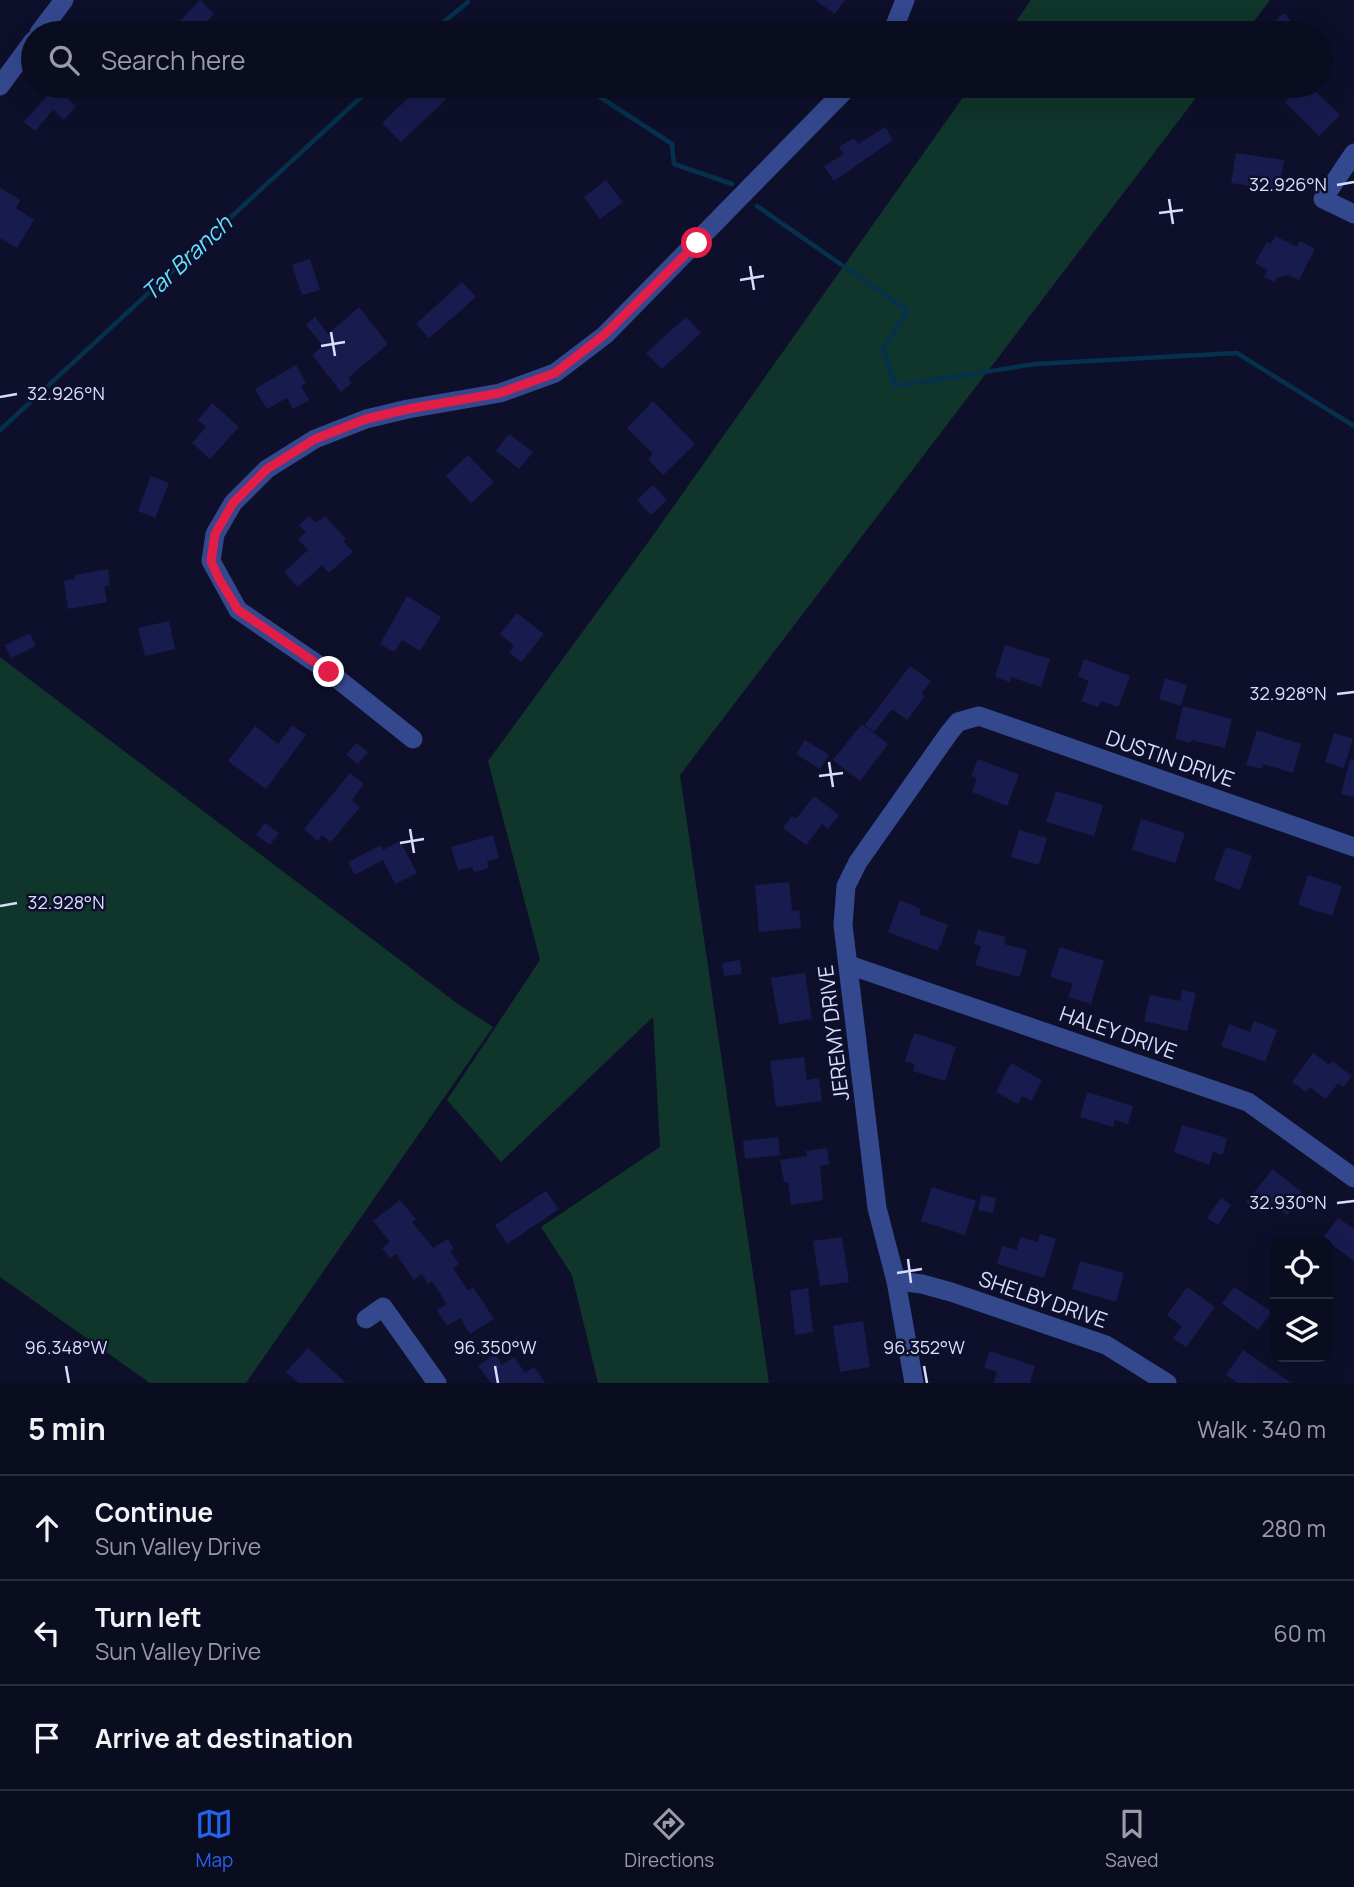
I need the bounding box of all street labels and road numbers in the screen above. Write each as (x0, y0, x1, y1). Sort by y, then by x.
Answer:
street label: DUSTIN DRIVE (1102, 723, 1238, 793)
street label: JEREMY DRIVE (811, 964, 855, 1103)
street label: HALEY DRIVE (1056, 999, 1181, 1065)
street label: SHELBY DRIVE (975, 1264, 1111, 1334)

